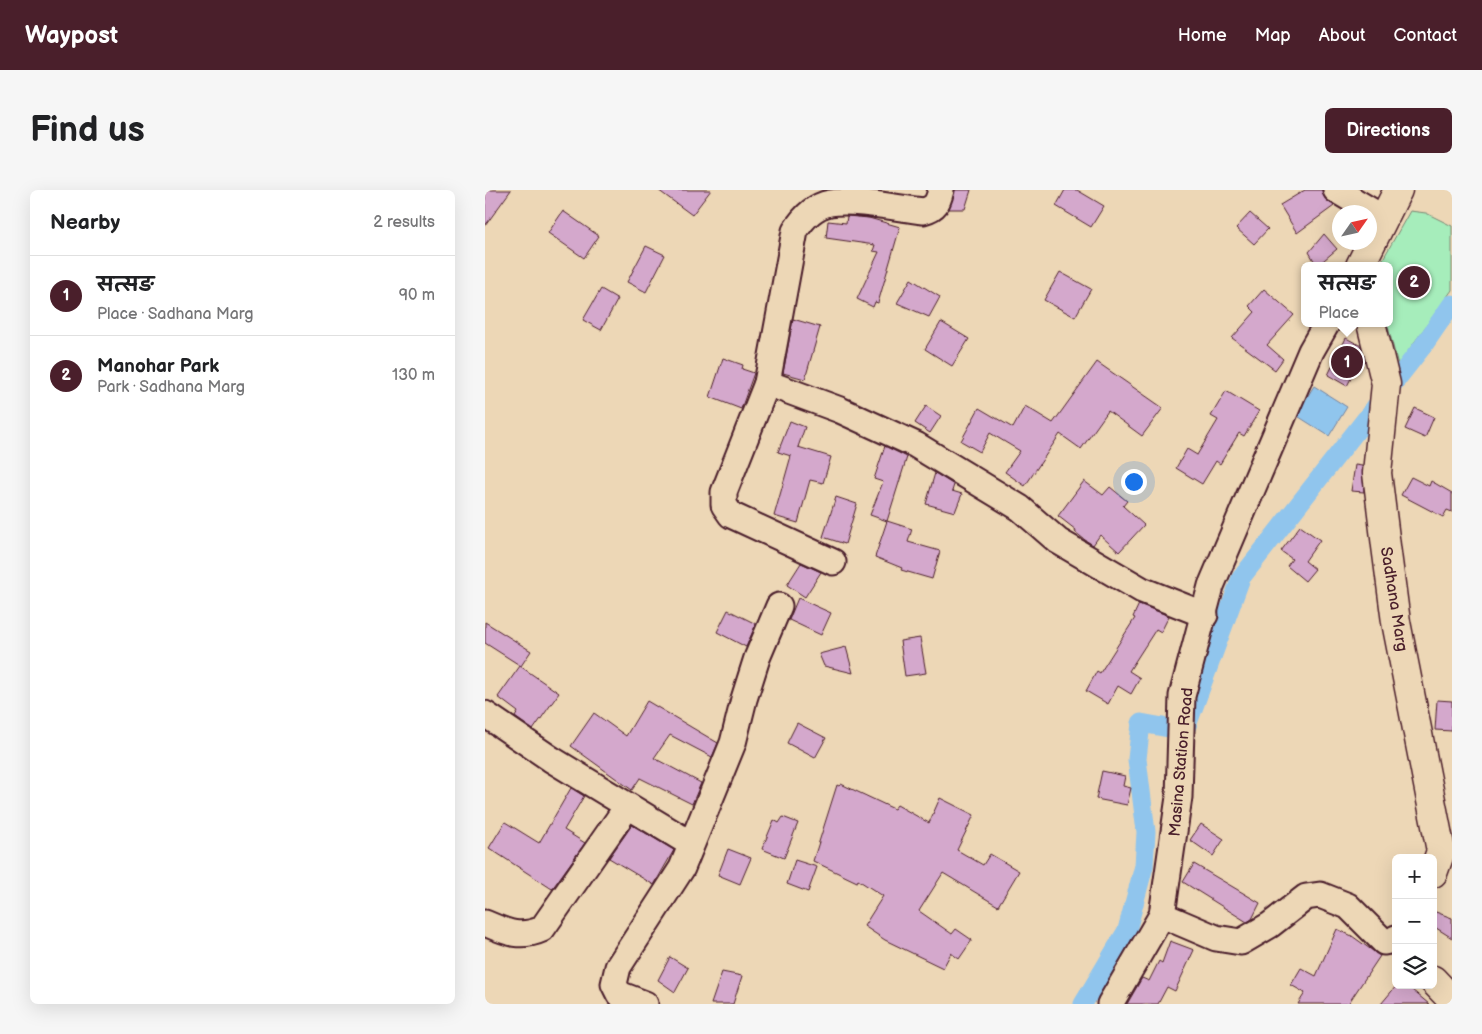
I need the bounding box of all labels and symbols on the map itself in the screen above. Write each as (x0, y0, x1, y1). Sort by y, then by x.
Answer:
north arrow (1332, 205, 1377, 250)
pin: 2 (1398, 263, 1430, 301)
pin: 1 (1331, 343, 1363, 381)
your location (1121, 469, 1147, 495)
street label: Sadhana Marg (1376, 546, 1411, 653)
street label: Masina Station Road (1166, 687, 1197, 837)

